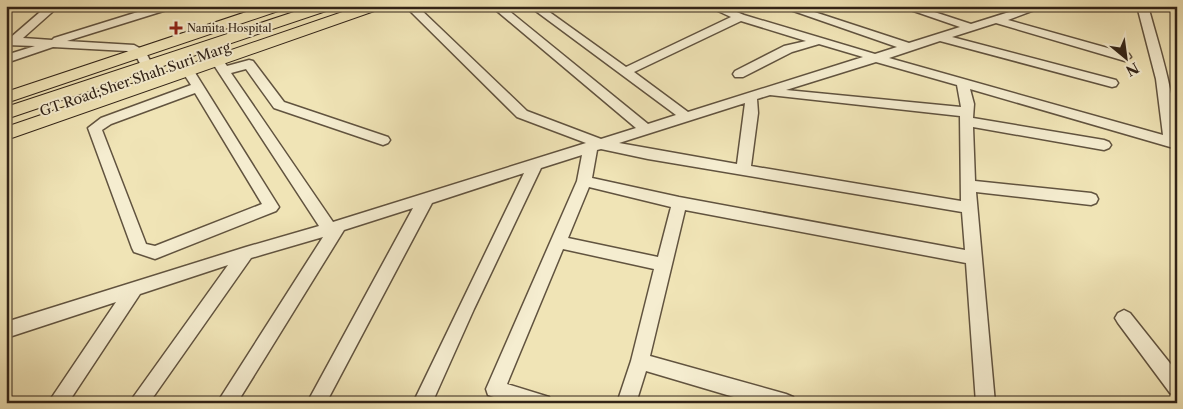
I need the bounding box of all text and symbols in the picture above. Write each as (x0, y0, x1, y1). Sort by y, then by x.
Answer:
marker: Namita Hospital (169, 21, 183, 35)
place label: Namita Hospital (187, 21, 272, 35)
north arrow (1100, 32, 1150, 82)
street label: GT Road;Sher Shah Suri Marg (37, 38, 233, 120)
text: N (1123, 59, 1142, 80)

